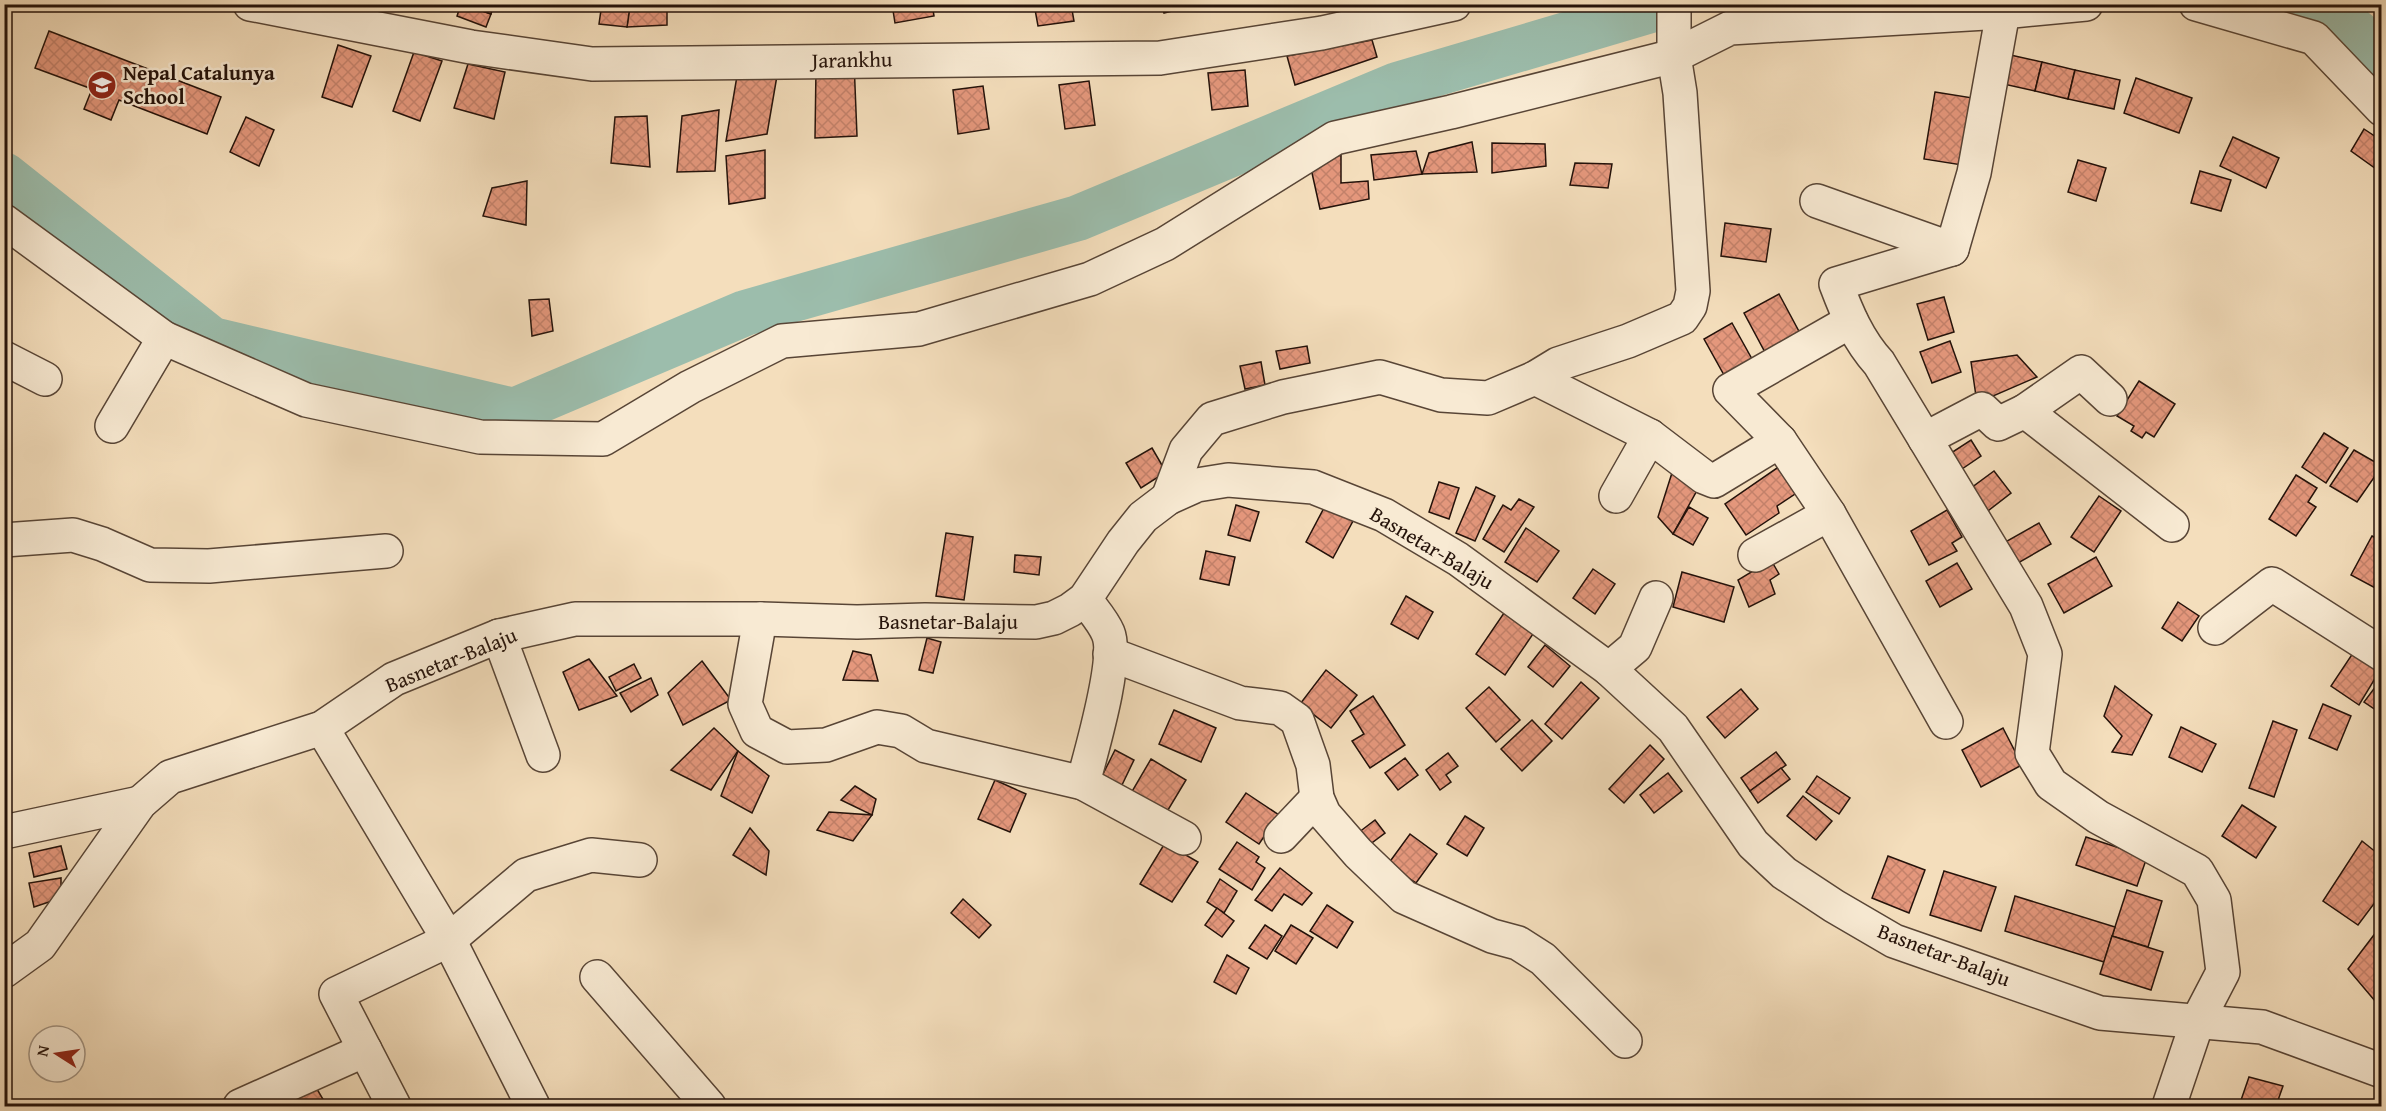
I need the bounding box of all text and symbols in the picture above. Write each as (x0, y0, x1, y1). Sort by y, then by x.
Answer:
street label: Jarankhu (808, 43, 893, 76)
place label: Nepal Catalunya School (123, 57, 275, 112)
school or university icon: Nepal Catalunya School (86, 69, 118, 101)
street label: Basnetar-Balaju (1364, 498, 1501, 597)
street label: Basnetar-Balaju (878, 606, 1018, 637)
street label: Basnetar-Balaju (380, 619, 522, 700)
street label: Basnetar-Balaju (1873, 915, 2016, 994)
north arrow (27, 1024, 87, 1084)
text: N (29, 1043, 55, 1059)

